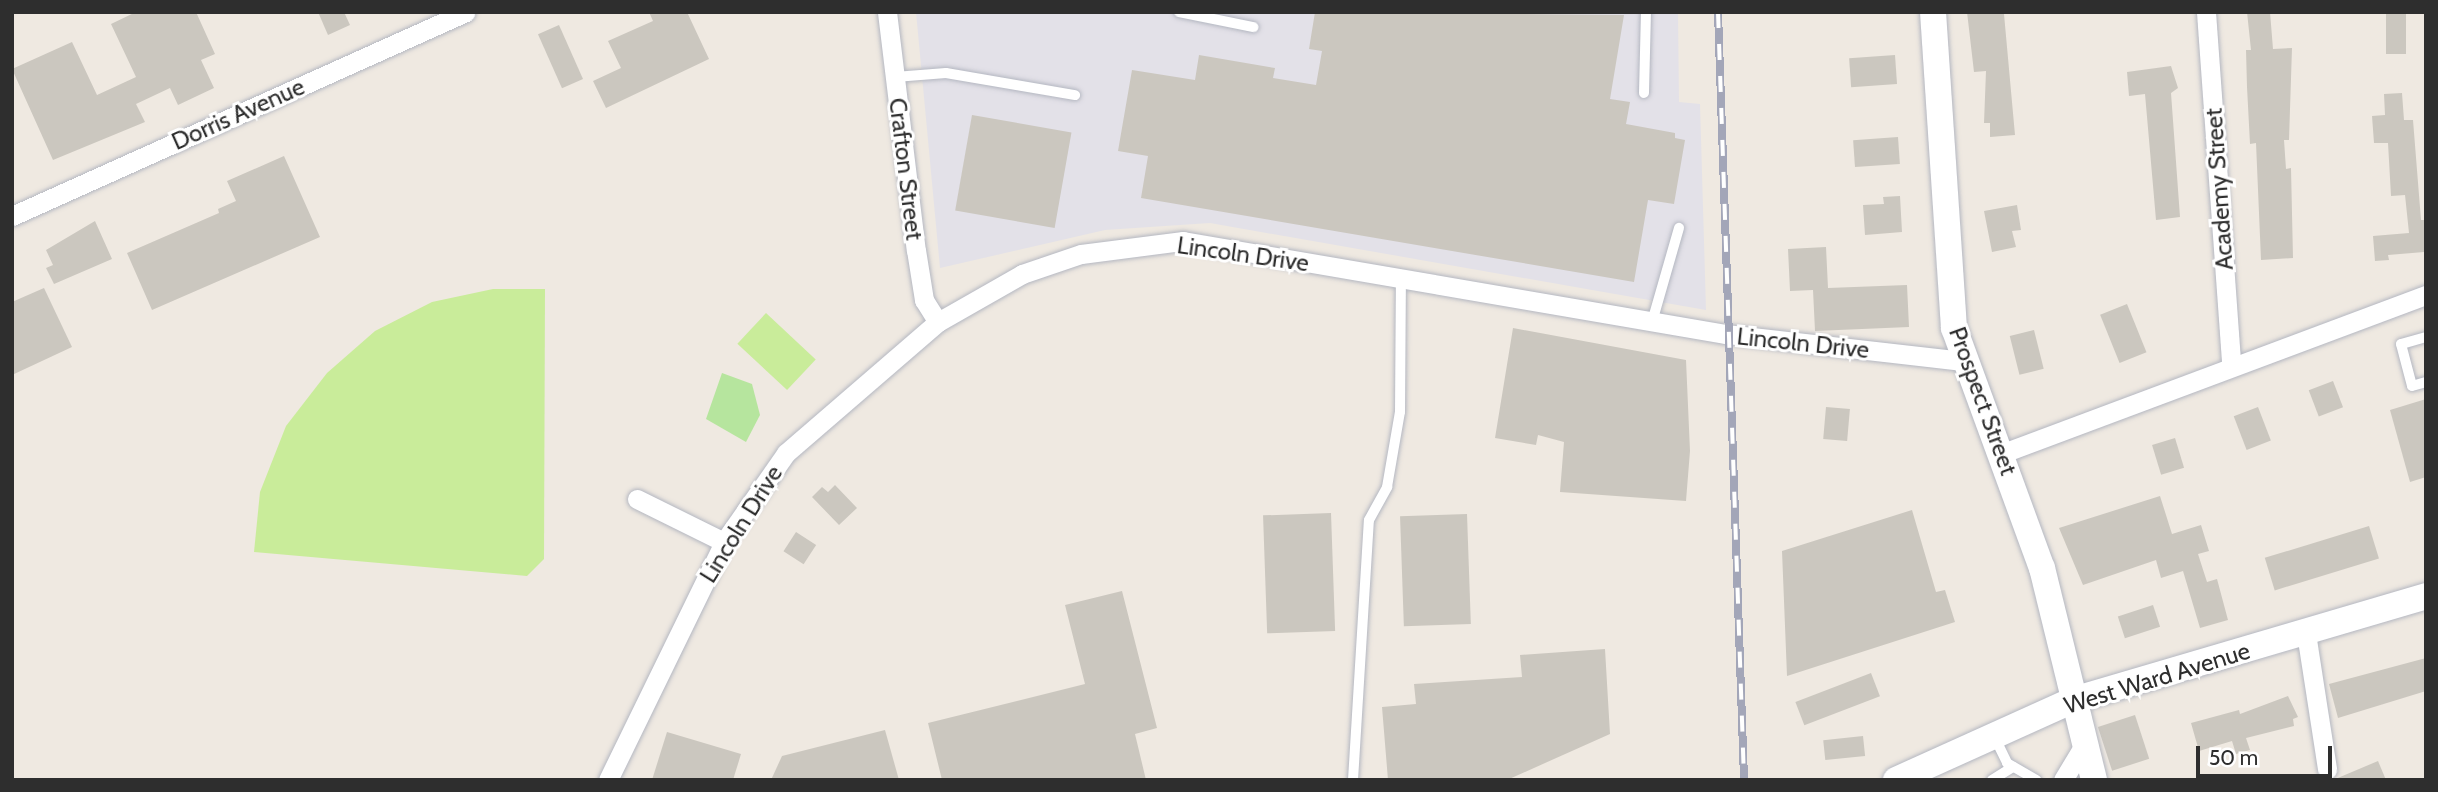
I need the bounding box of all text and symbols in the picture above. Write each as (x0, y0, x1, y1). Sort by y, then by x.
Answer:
street label: Dorris Avenue (167, 72, 309, 156)
street label: Crafton Street (883, 96, 929, 242)
street label: Academy Street (2199, 107, 2239, 271)
street label: Lincoln Drive (1175, 231, 1311, 277)
street label: Lincoln Drive (1735, 322, 1871, 364)
street label: Prospect Street (1943, 323, 2023, 479)
street label: Lincoln Drive (694, 460, 788, 588)
street label: West Ward Avenue (2061, 636, 2253, 720)
scale bar (2200, 732, 2336, 776)
text: 50 m (2209, 745, 2258, 770)

